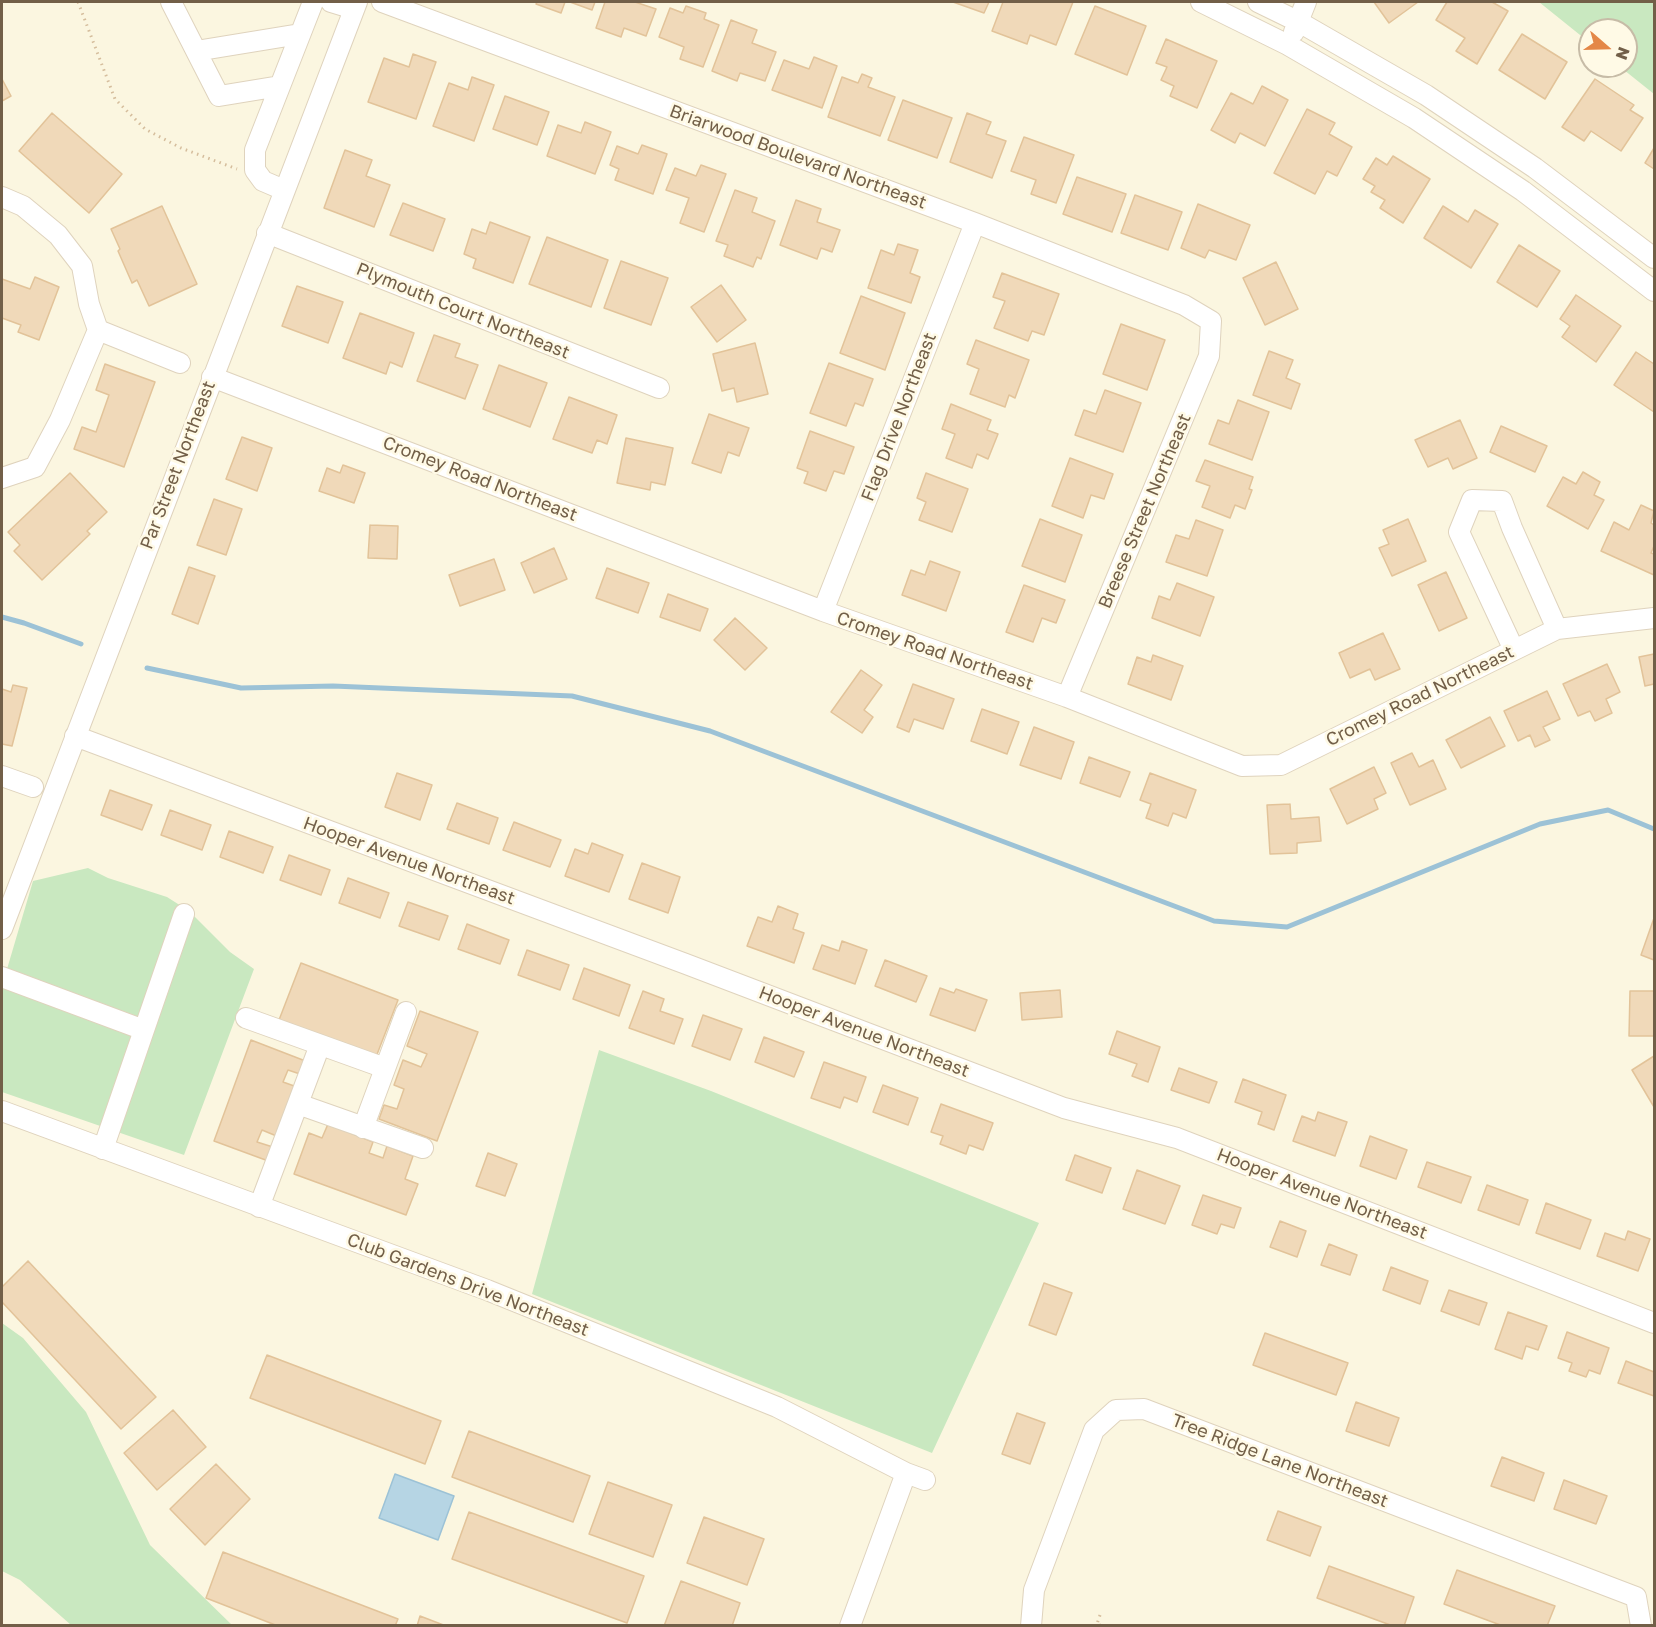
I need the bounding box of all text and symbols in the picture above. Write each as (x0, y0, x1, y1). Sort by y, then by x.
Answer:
north arrow (1578, 18, 1638, 78)
text: N (1612, 44, 1635, 63)
street label: Briarwood Boulevard Northeast (666, 100, 930, 214)
street label: Plymouth Court Northeast (353, 258, 573, 364)
street label: Flag Drive Northeast (857, 330, 941, 504)
street label: Par Street Northeast (136, 378, 220, 552)
street label: Breese Street Northeast (1094, 410, 1196, 612)
street label: Cromey Road Northeast (380, 432, 580, 526)
street label: Cromey Road Northeast (834, 607, 1036, 695)
street label: Cromey Road Northeast (1322, 641, 1518, 751)
street label: Hooper Avenue Northeast (300, 813, 518, 909)
street label: Hooper Avenue Northeast (756, 982, 972, 1082)
street label: Hooper Avenue Northeast (1214, 1144, 1430, 1244)
street label: Club Gardens Drive Northeast (344, 1229, 592, 1341)
street label: Tree Ridge Lane Northeast (1169, 1410, 1391, 1512)

